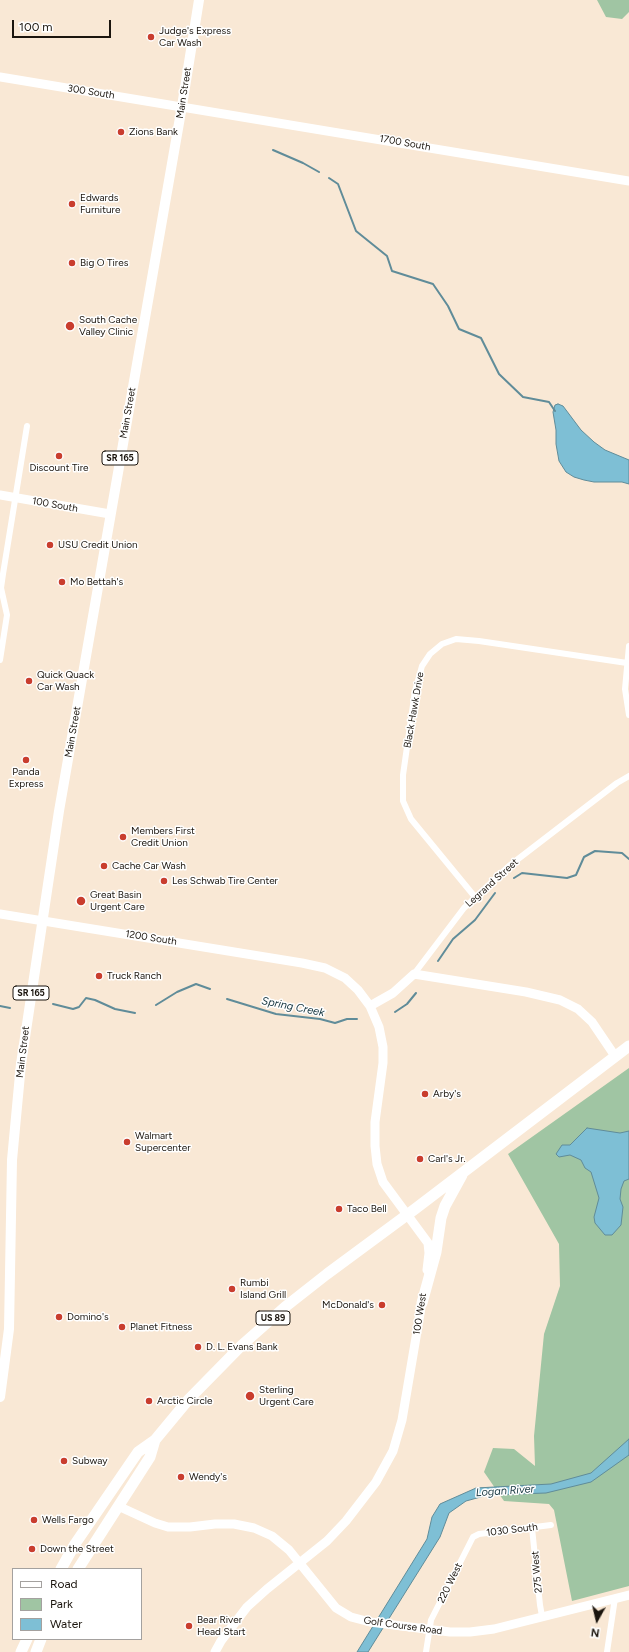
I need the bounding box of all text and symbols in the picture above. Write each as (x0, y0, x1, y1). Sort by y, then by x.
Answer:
scale bar (14, 12, 113, 38)
text: 100 m (19, 20, 53, 34)
place label: Judge's Express Car Wash (159, 25, 231, 48)
marker: Judge's Express Car Wash (146, 32, 156, 42)
street label: Main Street (174, 66, 194, 120)
street label: 300 South (67, 82, 115, 102)
place label: Zions Bank (129, 126, 178, 138)
marker: Zions Bank (116, 127, 126, 137)
street label: 1700 South (379, 133, 431, 153)
place label: Edwards Furniture (80, 192, 120, 216)
marker: Edwards Furniture (67, 199, 77, 209)
place label: Big O Tires (80, 257, 128, 269)
marker: Big O Tires (67, 258, 77, 268)
place label: South Cache Valley Clinic (79, 314, 137, 338)
marker: South Cache Valley Clinic (64, 320, 76, 332)
street label: Main Street (118, 386, 138, 440)
marker: Discount Tire (54, 451, 64, 461)
road number: SR 165 (102, 451, 138, 465)
place label: Discount Tire (29, 462, 89, 474)
street label: 100 South (31, 495, 79, 515)
place label: USU Credit Union (58, 539, 138, 551)
marker: USU Credit Union (45, 540, 55, 550)
place label: Mo Bettah's (70, 576, 123, 588)
marker: Mo Bettah's (57, 577, 67, 587)
place label: Quick Quack Car Wash (37, 669, 94, 692)
street label: Black Hawk Drive (401, 671, 427, 749)
marker: Quick Quack Car Wash (24, 676, 34, 686)
street label: Main Street (63, 705, 83, 759)
marker: Panda Express (21, 755, 31, 765)
place label: Panda Express (9, 766, 43, 790)
place label: Members First Credit Union (131, 825, 195, 848)
marker: Members First Credit Union (118, 832, 128, 842)
street label: Legrand Street (463, 856, 521, 910)
place label: Cache Car Wash (112, 860, 186, 872)
marker: Cache Car Wash (99, 861, 109, 871)
place label: Les Schwab Tire Center (172, 875, 278, 887)
marker: Les Schwab Tire Center (159, 876, 169, 886)
place label: Great Basin Urgent Care (90, 889, 145, 912)
marker: Great Basin Urgent Care (75, 895, 87, 907)
street label: 1200 South (124, 928, 178, 948)
place label: Truck Ranch (107, 970, 162, 982)
marker: Truck Ranch (94, 971, 104, 981)
road number: SR 165 (13, 986, 49, 1000)
water label: Spring Creek (260, 994, 326, 1020)
street label: Main Street (14, 1025, 32, 1079)
place label: Arby's (433, 1088, 461, 1100)
marker: Arby's (420, 1089, 430, 1099)
place label: Walmart Supercenter (135, 1130, 191, 1154)
marker: Walmart Supercenter (122, 1137, 132, 1147)
place label: Carl's Jr. (428, 1153, 466, 1165)
marker: Carl's Jr. (415, 1154, 425, 1164)
place label: Taco Bell (347, 1203, 387, 1215)
marker: Taco Bell (334, 1204, 344, 1214)
place label: Rumbi Island Grill (240, 1277, 286, 1300)
marker: Rumbi Island Grill (227, 1284, 237, 1294)
street label: 100 West (411, 1292, 429, 1336)
place label: McDonald's (322, 1299, 374, 1311)
marker: McDonald's (377, 1300, 387, 1310)
place label: Domino's (67, 1311, 109, 1323)
road number: US 89 (256, 1311, 290, 1325)
marker: Domino's (54, 1312, 64, 1322)
place label: Planet Fitness (130, 1321, 192, 1333)
marker: Planet Fitness (117, 1322, 127, 1332)
place label: D. L. Evans Bank (206, 1341, 278, 1353)
marker: D. L. Evans Bank (193, 1342, 203, 1352)
place label: Sterling Urgent Care (259, 1384, 314, 1408)
marker: Sterling Urgent Care (244, 1390, 256, 1402)
place label: Arctic Circle (157, 1395, 213, 1407)
marker: Arctic Circle (144, 1396, 154, 1406)
place label: Subway (72, 1455, 107, 1467)
marker: Subway (59, 1456, 69, 1466)
place label: Wendy's (189, 1471, 227, 1483)
marker: Wendy's (176, 1472, 186, 1482)
water label: Logan River (475, 1482, 535, 1500)
place label: Wells Fargo (42, 1514, 94, 1526)
marker: Wells Fargo (29, 1515, 39, 1525)
street label: 1030 South (486, 1521, 538, 1539)
place label: Down the Street (40, 1543, 114, 1555)
marker: Down the Street (27, 1544, 37, 1554)
street label: 275 West (529, 1550, 545, 1594)
street label: 220 West (435, 1561, 465, 1605)
legend (12, 1568, 142, 1640)
text: Road (50, 1577, 78, 1591)
text: Park (50, 1597, 73, 1611)
north arrow (577, 1600, 617, 1640)
place label: Bear River Head Start (197, 1614, 246, 1638)
street label: Golf Course Road (363, 1615, 443, 1637)
text: Water (50, 1617, 82, 1631)
marker: Bear River Head Start (184, 1621, 194, 1631)
text: N (590, 1625, 600, 1639)

